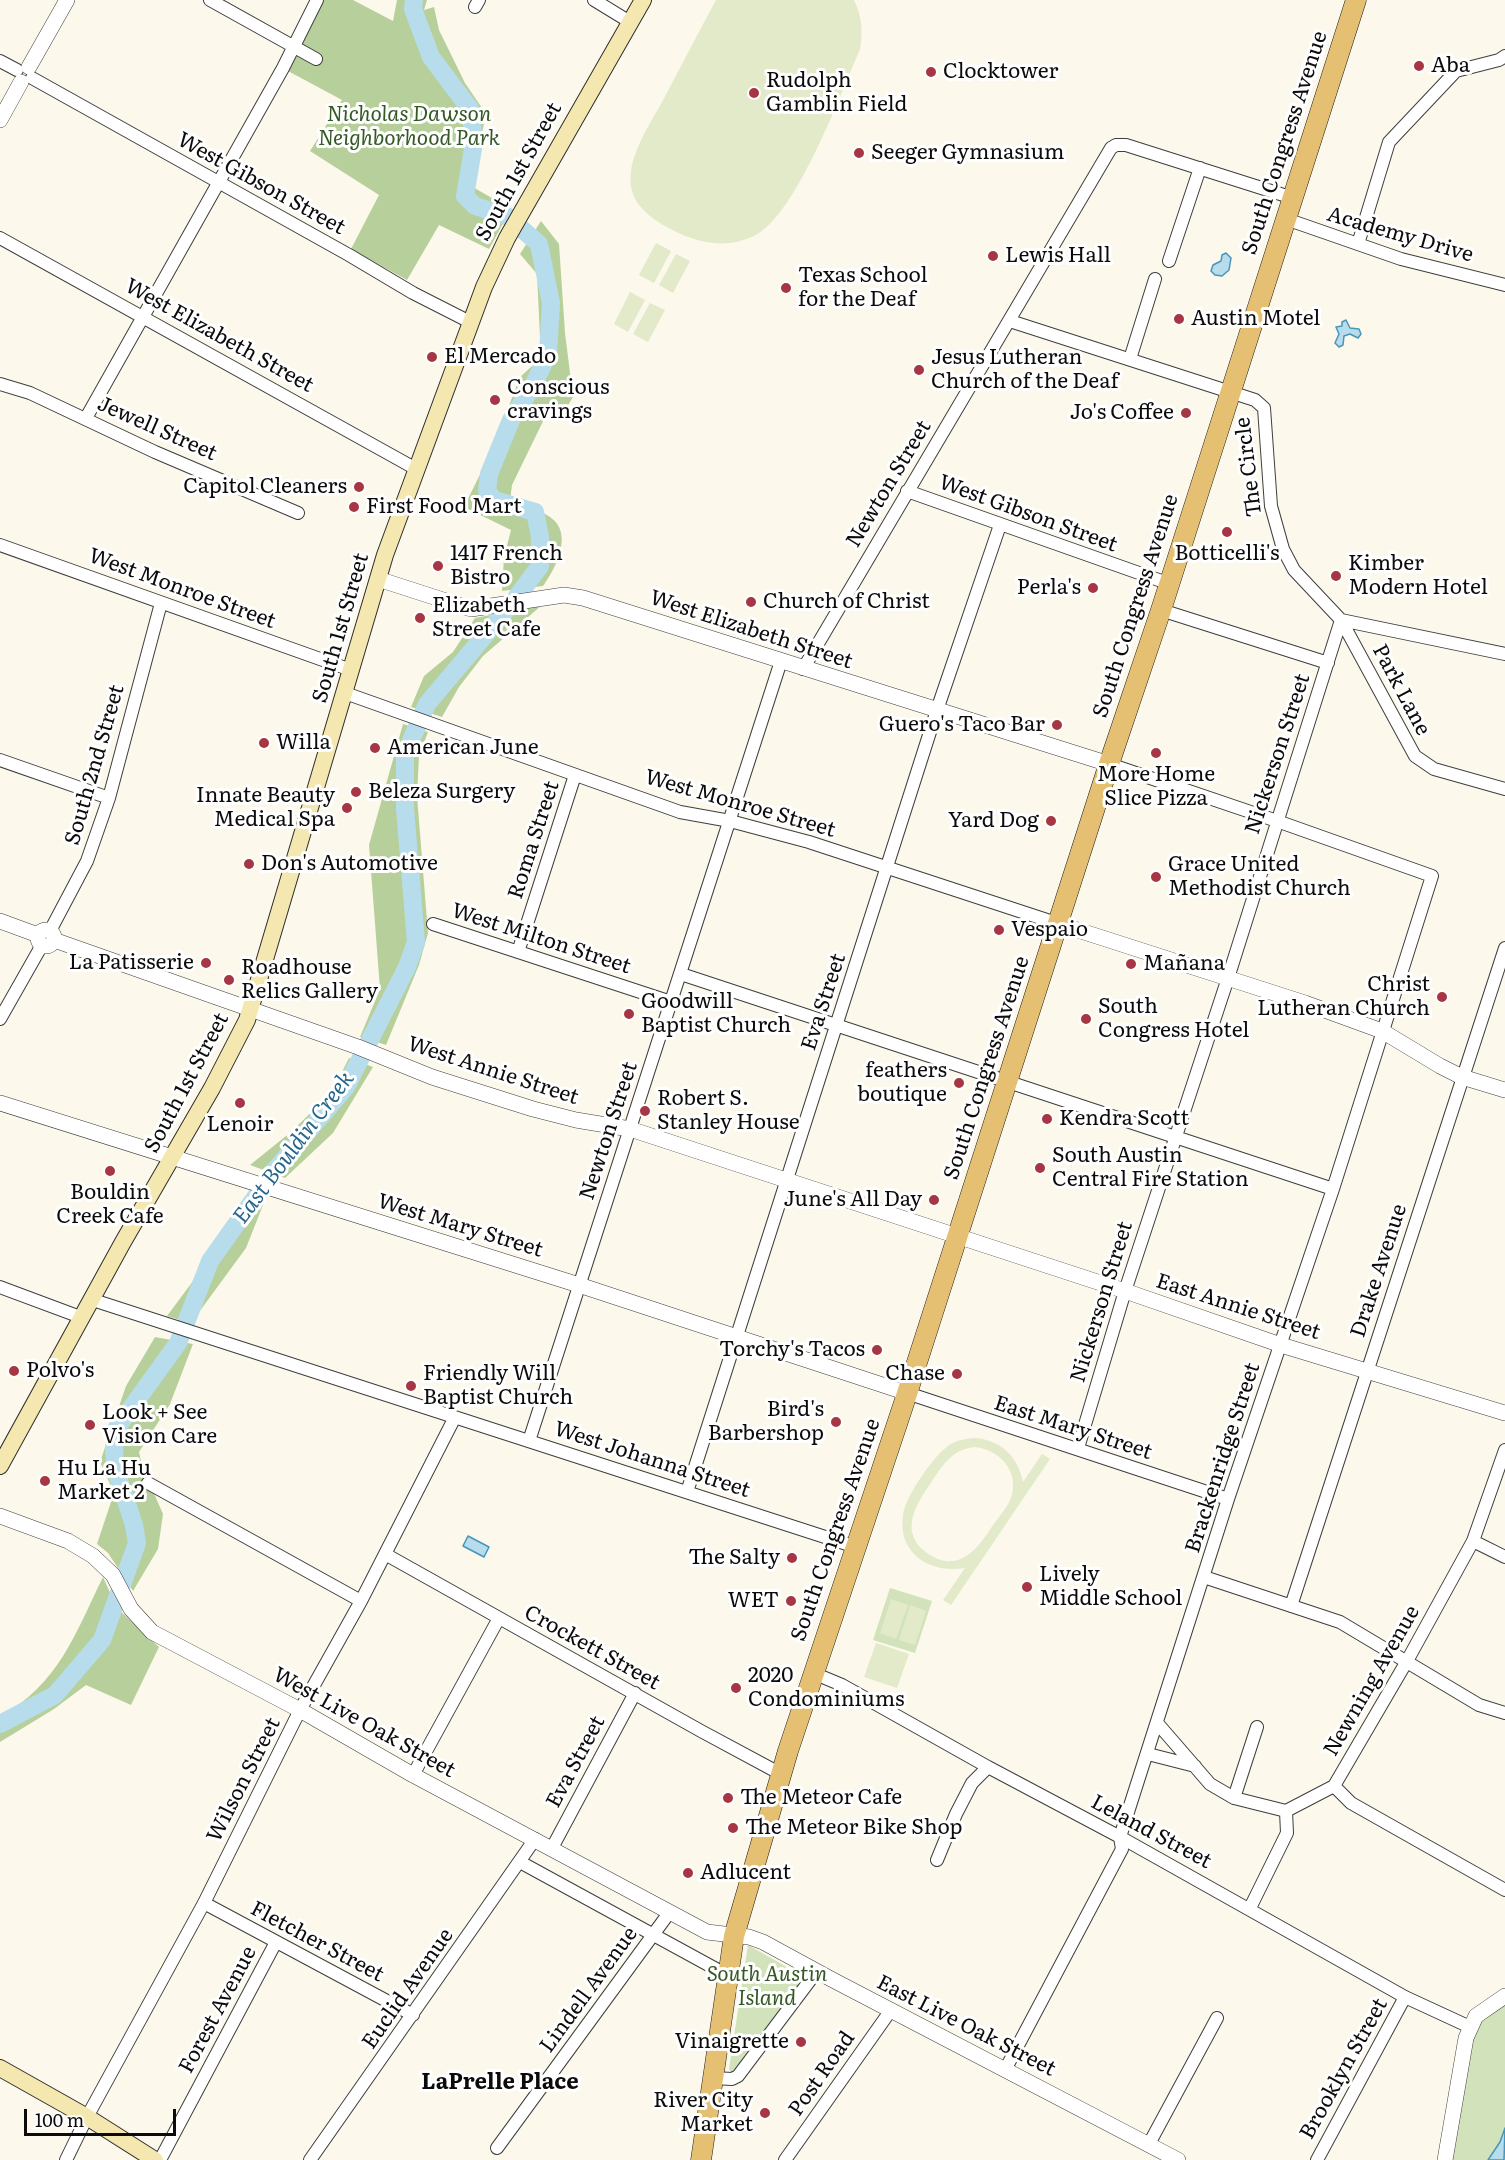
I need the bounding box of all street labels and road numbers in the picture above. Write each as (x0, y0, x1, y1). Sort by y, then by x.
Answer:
street label: South Congress Avenue (1237, 28, 1333, 258)
street label: South 1st Street (470, 98, 568, 246)
street label: West Gibson Street (173, 127, 349, 241)
street label: Academy Drive (1324, 202, 1476, 268)
street label: West Elizabeth Street (120, 274, 318, 398)
street label: Jewell Street (93, 391, 221, 467)
street label: Newton Street (841, 416, 937, 552)
street label: The Circle (1230, 416, 1268, 518)
street label: West Gibson Street (935, 470, 1121, 558)
street label: South Congress Avenue (1088, 491, 1184, 721)
street label: West Monroe Street (85, 543, 279, 635)
street label: South 1st Street (308, 550, 374, 706)
street label: West Elizabeth Street (646, 585, 856, 675)
street label: Park Lane (1367, 640, 1435, 740)
street label: Nickerson Street (1240, 671, 1316, 837)
street label: South 2nd Street (60, 682, 130, 848)
street label: West Monroe Street (642, 765, 838, 843)
street label: Roma Street (503, 778, 565, 902)
street label: West Milton Street (448, 898, 634, 980)
street label: Eva Street (796, 950, 852, 1054)
street label: South Congress Avenue (939, 953, 1035, 1183)
street label: South 1st Street (140, 1009, 234, 1157)
street label: West Annie Street (404, 1031, 582, 1111)
street label: Newton Street (575, 1059, 643, 1203)
street label: West Mary Street (374, 1189, 546, 1263)
street label: Drake Avenue (1346, 1201, 1412, 1341)
street label: Nickerson Street (1066, 1218, 1138, 1386)
street label: East Annie Street (1153, 1269, 1323, 1345)
street label: Brackenridge Street (1180, 1360, 1266, 1556)
street label: East Mary Street (991, 1391, 1155, 1465)
street label: South Congress Avenue (786, 1415, 886, 1645)
street label: West Johanna Street (551, 1416, 753, 1504)
street label: Crockett Street (520, 1600, 664, 1696)
street label: Newning Avenue (1319, 1601, 1425, 1761)
street label: West Live Oak Street (268, 1662, 460, 1784)
street label: Eva Street (541, 1712, 611, 1812)
street label: Wilson Street (202, 1714, 286, 1846)
street label: Leland Street (1086, 1790, 1216, 1874)
street label: Fletcher Street (246, 1896, 388, 1988)
street label: Lindell Avenue (535, 1922, 643, 2058)
street label: Euclid Avenue (357, 1924, 459, 2054)
street label: Forest Avenue (174, 1942, 262, 2078)
street label: East Live Oak Street (872, 1970, 1060, 2082)
street label: Brooklyn Street (1295, 1994, 1393, 2144)
street label: Post Road (784, 2027, 860, 2121)

